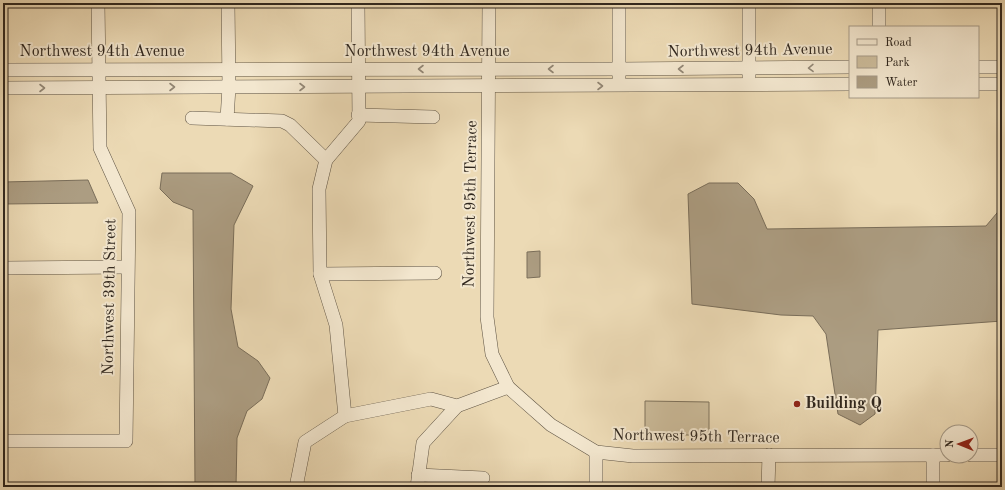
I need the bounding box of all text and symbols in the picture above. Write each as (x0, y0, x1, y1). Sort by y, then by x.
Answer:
legend (849, 26, 979, 98)
text: Road (885, 37, 912, 49)
street label: Northwest 94th Avenue (667, 42, 833, 60)
street label: Northwest 94th Avenue (19, 44, 185, 60)
street label: Northwest 94th Avenue (344, 44, 510, 60)
text: Park (885, 57, 910, 69)
one-way arrow (808, 63, 814, 72)
one-way arrow (418, 65, 424, 73)
one-way arrow (548, 65, 554, 73)
one-way arrow (678, 65, 684, 73)
text: Water (885, 77, 918, 89)
one-way arrow (597, 82, 603, 90)
one-way arrow (169, 83, 175, 91)
one-way arrow (299, 83, 305, 91)
one-way arrow (39, 84, 45, 92)
street label: Northwest 95th Terrace (462, 120, 480, 288)
street label: Northwest 39th Street (101, 218, 119, 376)
place label: Building Q (805, 396, 882, 412)
marker: Building Q (792, 399, 802, 409)
north arrow (939, 424, 979, 464)
street label: Northwest 95th Terrace (612, 428, 780, 446)
text: N (945, 439, 956, 448)

